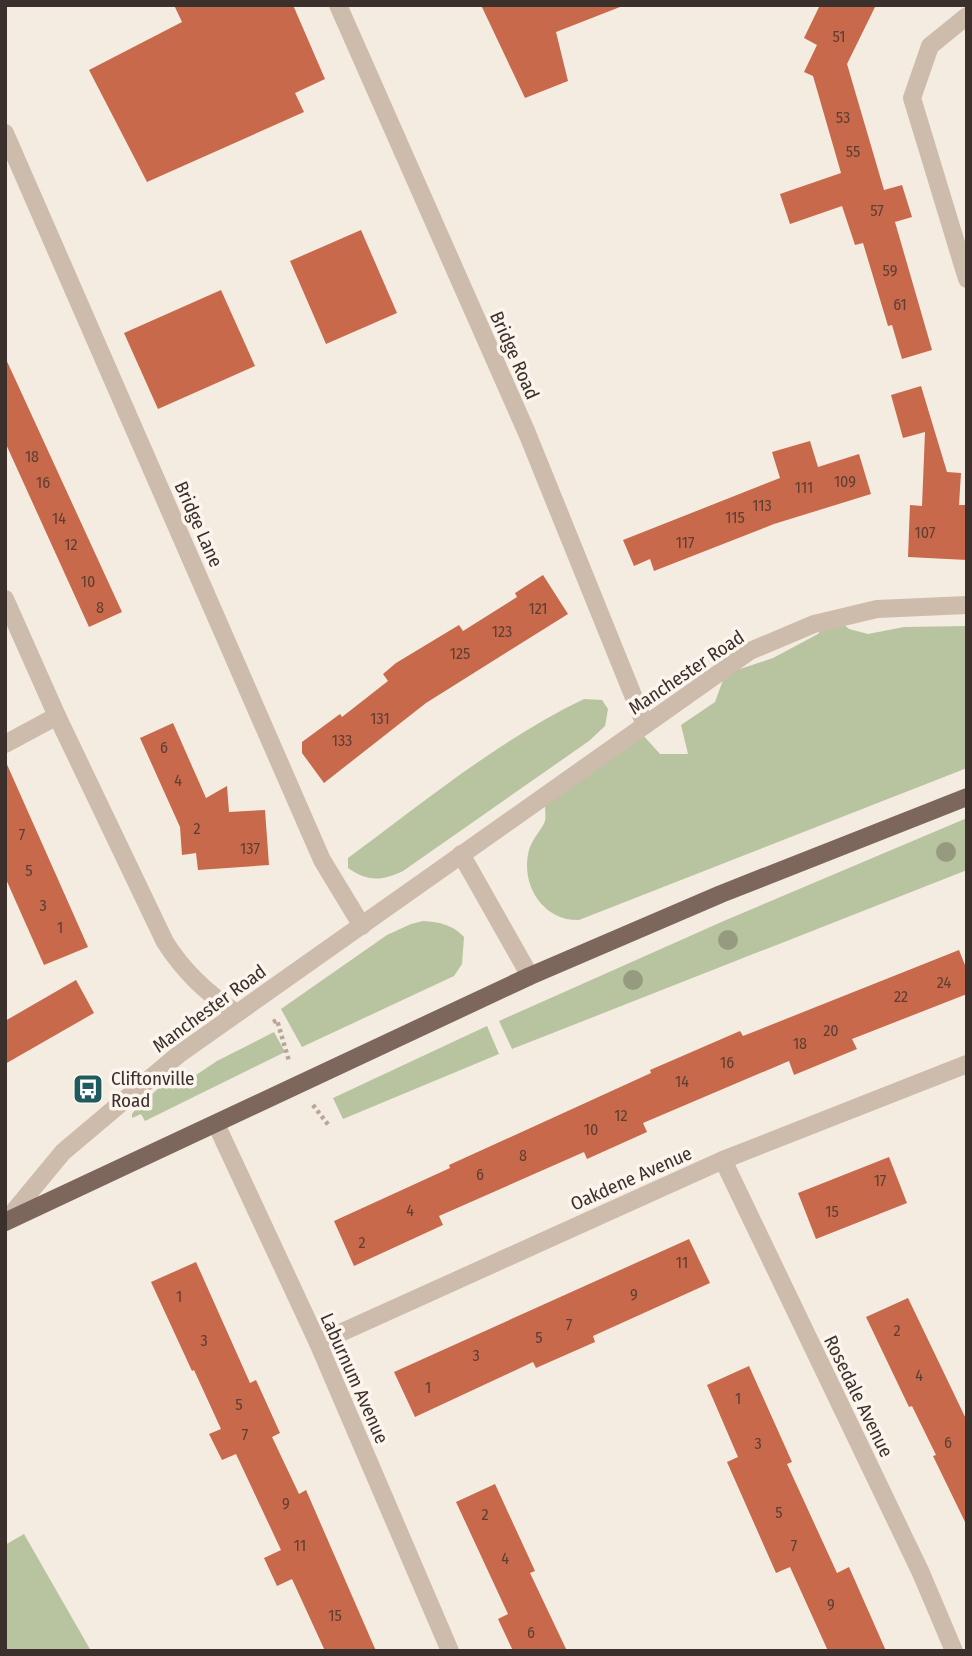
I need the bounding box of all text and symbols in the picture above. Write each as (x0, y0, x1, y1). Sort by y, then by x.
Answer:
house number: 51 (833, 27, 845, 46)
house number: 53 (836, 108, 850, 127)
house number: 55 (846, 142, 860, 161)
house number: 57 (870, 201, 884, 220)
house number: 59 (883, 261, 898, 280)
house number: 61 (893, 295, 907, 314)
street label: Bridge Road (485, 308, 544, 403)
house number: 18 (25, 447, 39, 466)
house number: 109 (834, 472, 856, 491)
house number: 16 (36, 473, 50, 492)
street label: Bridge Lane (169, 478, 228, 571)
house number: 111 (795, 478, 813, 497)
house number: 113 (752, 496, 772, 515)
house number: 115 (725, 508, 745, 527)
house number: 14 (52, 509, 66, 528)
house number: 107 (915, 523, 936, 542)
house number: 117 (676, 533, 695, 552)
house number: 12 (64, 535, 78, 554)
house number: 10 (81, 572, 95, 591)
house number: 8 (96, 598, 104, 617)
house number: 121 (528, 599, 548, 618)
house number: 123 (492, 622, 512, 641)
street label: Manchester Road (624, 625, 748, 719)
house number: 125 (450, 644, 470, 663)
house number: 131 (370, 709, 390, 728)
house number: 133 (332, 731, 352, 750)
house number: 6 (160, 738, 168, 757)
house number: 4 (174, 771, 182, 790)
house number: 2 (193, 819, 201, 838)
house number: 7 (19, 825, 26, 844)
house number: 137 (240, 839, 260, 858)
house number: 5 (25, 861, 33, 880)
house number: 3 (39, 896, 47, 915)
house number: 1 (57, 918, 63, 937)
street label: Manchester Road (148, 960, 270, 1057)
house number: 24 (937, 973, 951, 992)
house number: 22 (894, 987, 908, 1006)
house number: 20 (823, 1021, 839, 1040)
house number: 18 (793, 1034, 807, 1053)
house number: 16 (720, 1053, 734, 1072)
place label: Cliftonville Road (111, 1067, 194, 1112)
bus stop icon: Cliftonville Road (71, 1072, 105, 1106)
house number: 14 (675, 1072, 689, 1091)
house number: 12 (614, 1106, 628, 1125)
house number: 10 (584, 1120, 598, 1139)
street label: Oakdene Avenue (567, 1141, 695, 1215)
house number: 8 (519, 1146, 527, 1165)
house number: 6 (476, 1165, 484, 1184)
house number: 17 (874, 1171, 887, 1190)
house number: 4 (406, 1201, 414, 1220)
house number: 15 (825, 1202, 839, 1221)
house number: 2 (358, 1233, 366, 1252)
house number: 11 (676, 1253, 688, 1272)
house number: 9 (630, 1285, 638, 1304)
house number: 1 (176, 1287, 182, 1306)
street label: Laburnum Avenue (315, 1309, 394, 1447)
house number: 7 (566, 1315, 573, 1334)
house number: 2 (893, 1321, 901, 1340)
house number: 5 (535, 1328, 543, 1347)
house number: 3 (200, 1331, 208, 1350)
street label: Rosedale Avenue (819, 1332, 898, 1461)
house number: 3 (472, 1346, 480, 1365)
house number: 4 (915, 1366, 923, 1385)
house number: 1 (425, 1378, 431, 1397)
house number: 1 (735, 1389, 741, 1408)
house number: 5 (235, 1395, 243, 1414)
house number: 7 (242, 1425, 249, 1444)
house number: 6 (944, 1433, 952, 1452)
house number: 3 (754, 1434, 762, 1453)
house number: 9 (282, 1494, 290, 1513)
house number: 5 (775, 1503, 783, 1522)
house number: 2 (481, 1505, 489, 1524)
house number: 11 (294, 1536, 306, 1555)
house number: 7 (791, 1536, 798, 1555)
house number: 4 (501, 1549, 509, 1568)
house number: 9 (827, 1595, 835, 1614)
house number: 15 (328, 1606, 342, 1625)
house number: 6 (527, 1623, 535, 1642)

